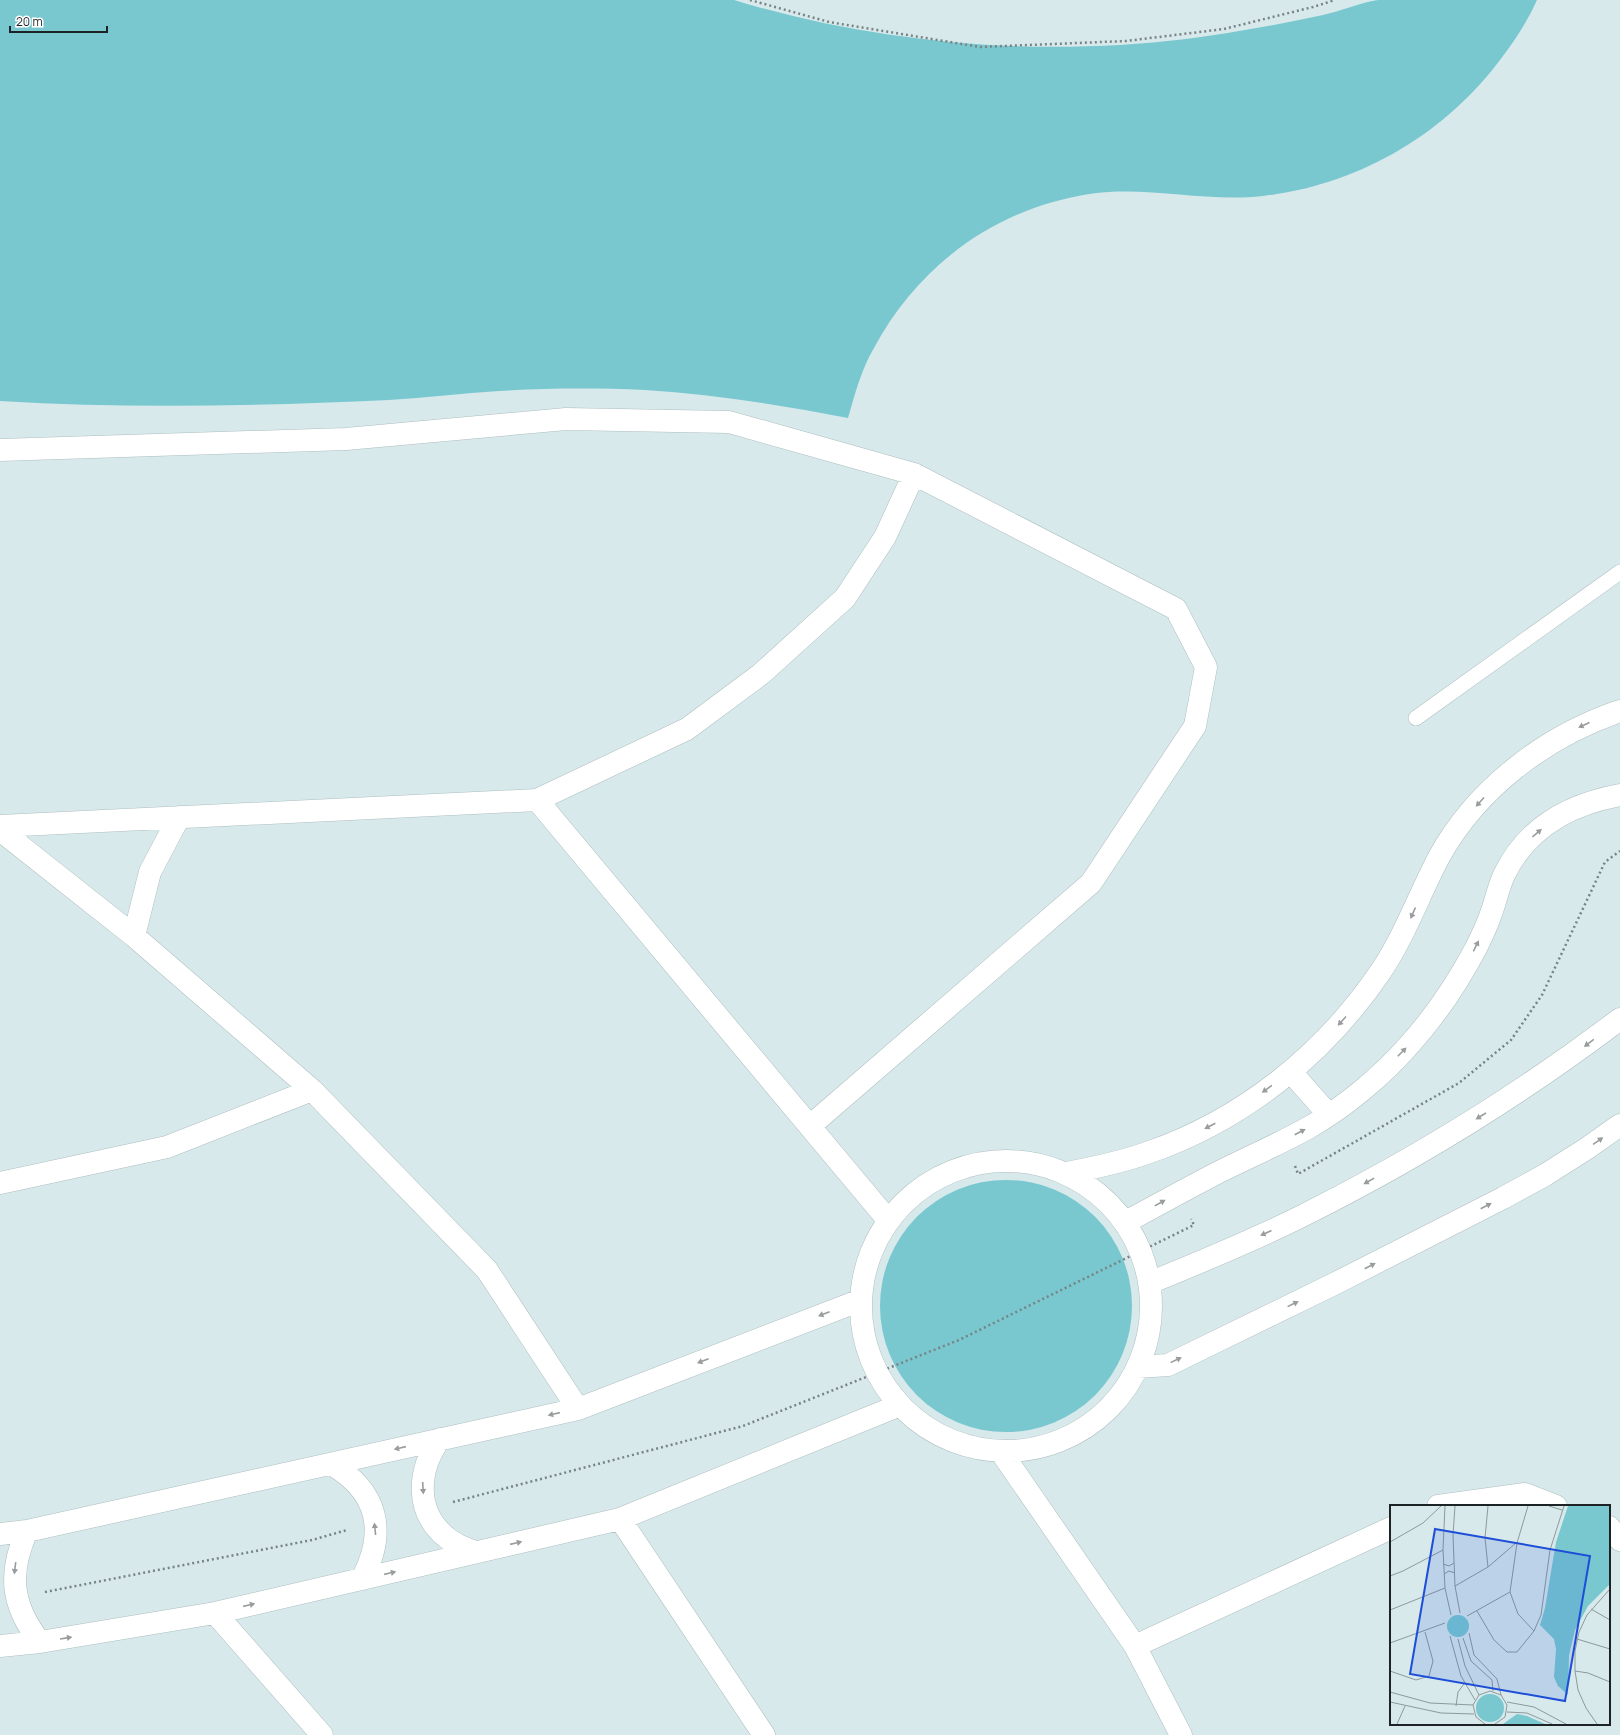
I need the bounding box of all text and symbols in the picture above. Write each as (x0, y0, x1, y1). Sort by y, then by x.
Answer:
scale bar (10, 8, 107, 34)
text: 20 m (16, 13, 43, 30)
one-way arrow (1577, 723, 1589, 729)
one-way arrow (1475, 797, 1484, 807)
one-way arrow (1531, 828, 1542, 837)
one-way arrow (1410, 907, 1416, 918)
one-way arrow (1473, 940, 1479, 952)
one-way arrow (1337, 1016, 1347, 1026)
one-way arrow (1583, 1039, 1594, 1047)
one-way arrow (1397, 1047, 1407, 1057)
one-way arrow (1262, 1085, 1272, 1093)
one-way arrow (1475, 1112, 1487, 1119)
one-way arrow (1204, 1122, 1215, 1129)
one-way arrow (1294, 1129, 1306, 1135)
one-way arrow (1593, 1137, 1603, 1145)
one-way arrow (1363, 1178, 1375, 1184)
one-way arrow (1154, 1199, 1166, 1206)
one-way arrow (1480, 1203, 1492, 1210)
one-way arrow (1260, 1230, 1271, 1236)
one-way arrow (1365, 1262, 1376, 1269)
one-way arrow (1287, 1301, 1299, 1307)
one-way arrow (818, 1312, 830, 1318)
one-way arrow (1170, 1357, 1182, 1364)
one-way arrow (697, 1358, 709, 1364)
one-way arrow (548, 1411, 561, 1417)
one-way arrow (394, 1446, 406, 1452)
one-way arrow (419, 1482, 426, 1494)
inset map (1390, 1505, 1610, 1725)
one-way arrow (372, 1523, 378, 1535)
one-way arrow (510, 1540, 523, 1546)
one-way arrow (12, 1562, 19, 1574)
one-way arrow (384, 1569, 396, 1575)
one-way arrow (244, 1602, 256, 1608)
one-way arrow (60, 1635, 73, 1641)

